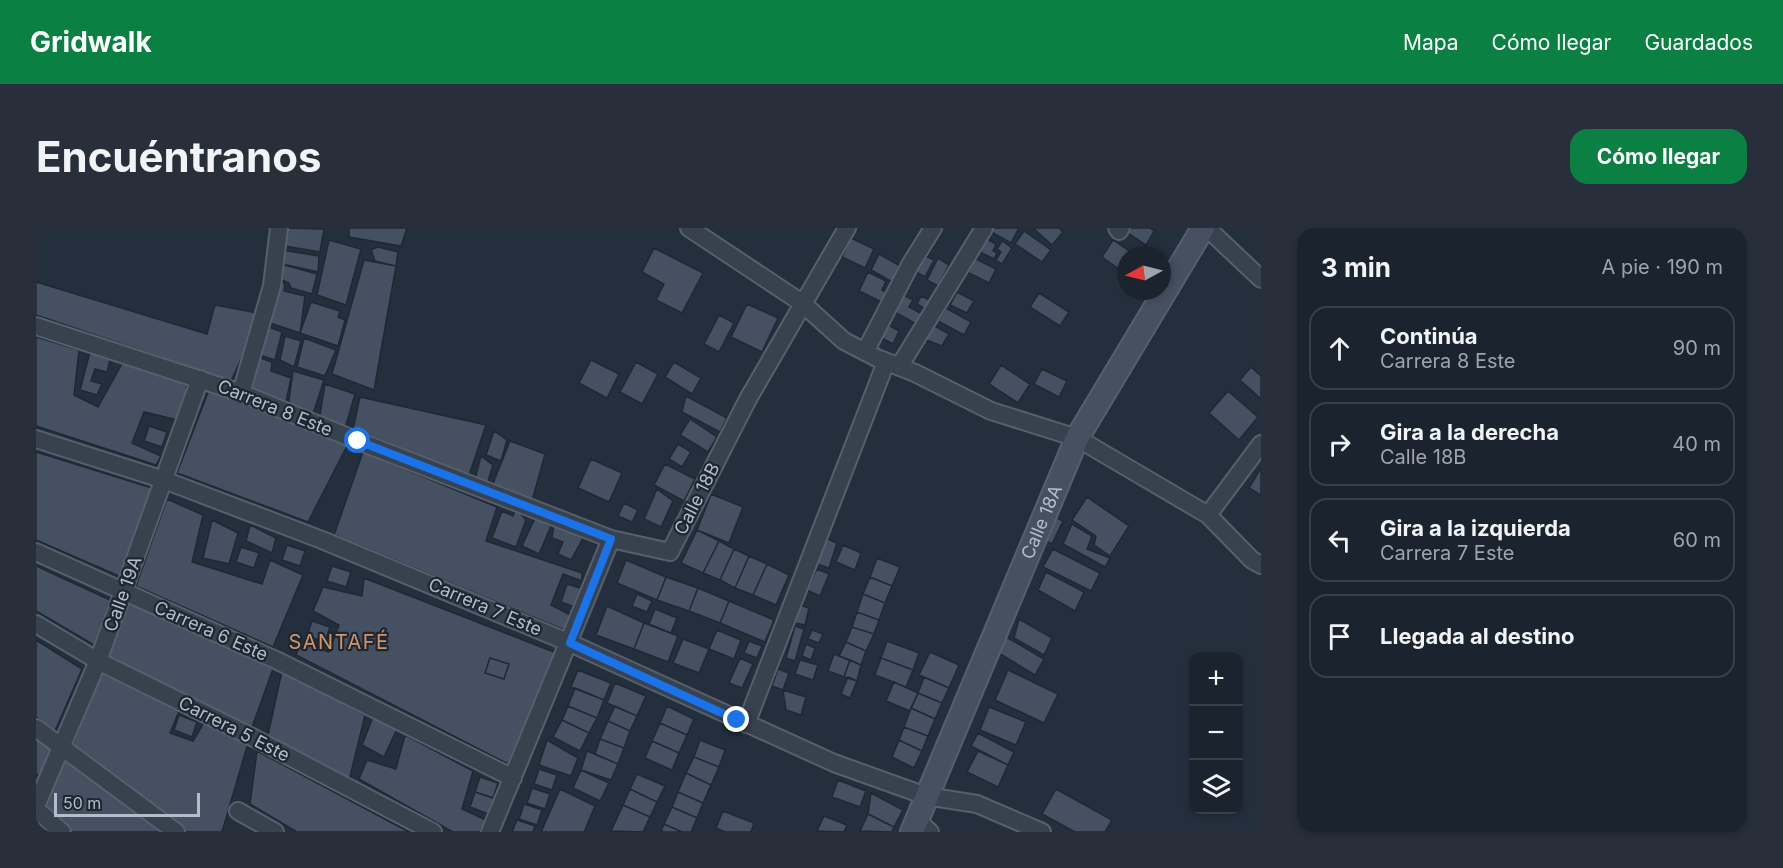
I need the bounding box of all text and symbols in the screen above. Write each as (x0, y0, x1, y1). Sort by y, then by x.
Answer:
text: Gridwalk (30, 25, 152, 59)
text: Mapa (1403, 30, 1459, 55)
text: Cómo llegar (1492, 30, 1611, 55)
text: Guardados (1644, 30, 1753, 55)
button: Cómo llegar (1570, 129, 1747, 184)
text: Encuéntranos (36, 131, 321, 182)
north arrow (1117, 246, 1171, 300)
text: 3 min (1321, 252, 1391, 283)
text: A pie · 190 m (1602, 255, 1723, 279)
text: Continúa (1380, 323, 1478, 349)
icon: ahead (1323, 332, 1356, 365)
text: 90 m (1673, 336, 1721, 360)
text: Carrera 8 Este (1380, 349, 1516, 373)
street label: Carrera 8 Este (215, 375, 336, 440)
text: Gira a la derecha (1380, 419, 1559, 445)
route start (344, 427, 370, 453)
icon: right (1323, 428, 1356, 461)
text: 40 m (1672, 432, 1721, 456)
text: Calle 18B (1380, 445, 1466, 469)
street label: Calle 18B (670, 459, 724, 538)
street label: Calle 18A (1016, 482, 1066, 562)
text: Gira a la izquierda (1380, 515, 1571, 541)
icon: left (1323, 524, 1356, 557)
text: 60 m (1673, 528, 1721, 552)
text: Carrera 7 Este (1380, 541, 1514, 565)
street label: Calle 19A (99, 553, 146, 634)
street label: Carrera 7 Este (425, 573, 545, 640)
street label: Carrera 6 Este (151, 596, 271, 665)
icon: arrive (1323, 620, 1356, 653)
text: Llegada al destino (1380, 623, 1574, 649)
district label: SANTAFÉ (288, 629, 390, 654)
map controls (1189, 652, 1243, 814)
button: + (1189, 652, 1243, 706)
street label: Carrera 5 Este (175, 692, 293, 766)
route end (723, 706, 749, 732)
button: − (1189, 706, 1243, 760)
button: layers (1189, 760, 1243, 814)
scale bar (54, 790, 200, 818)
text: 50 m (63, 793, 101, 813)

